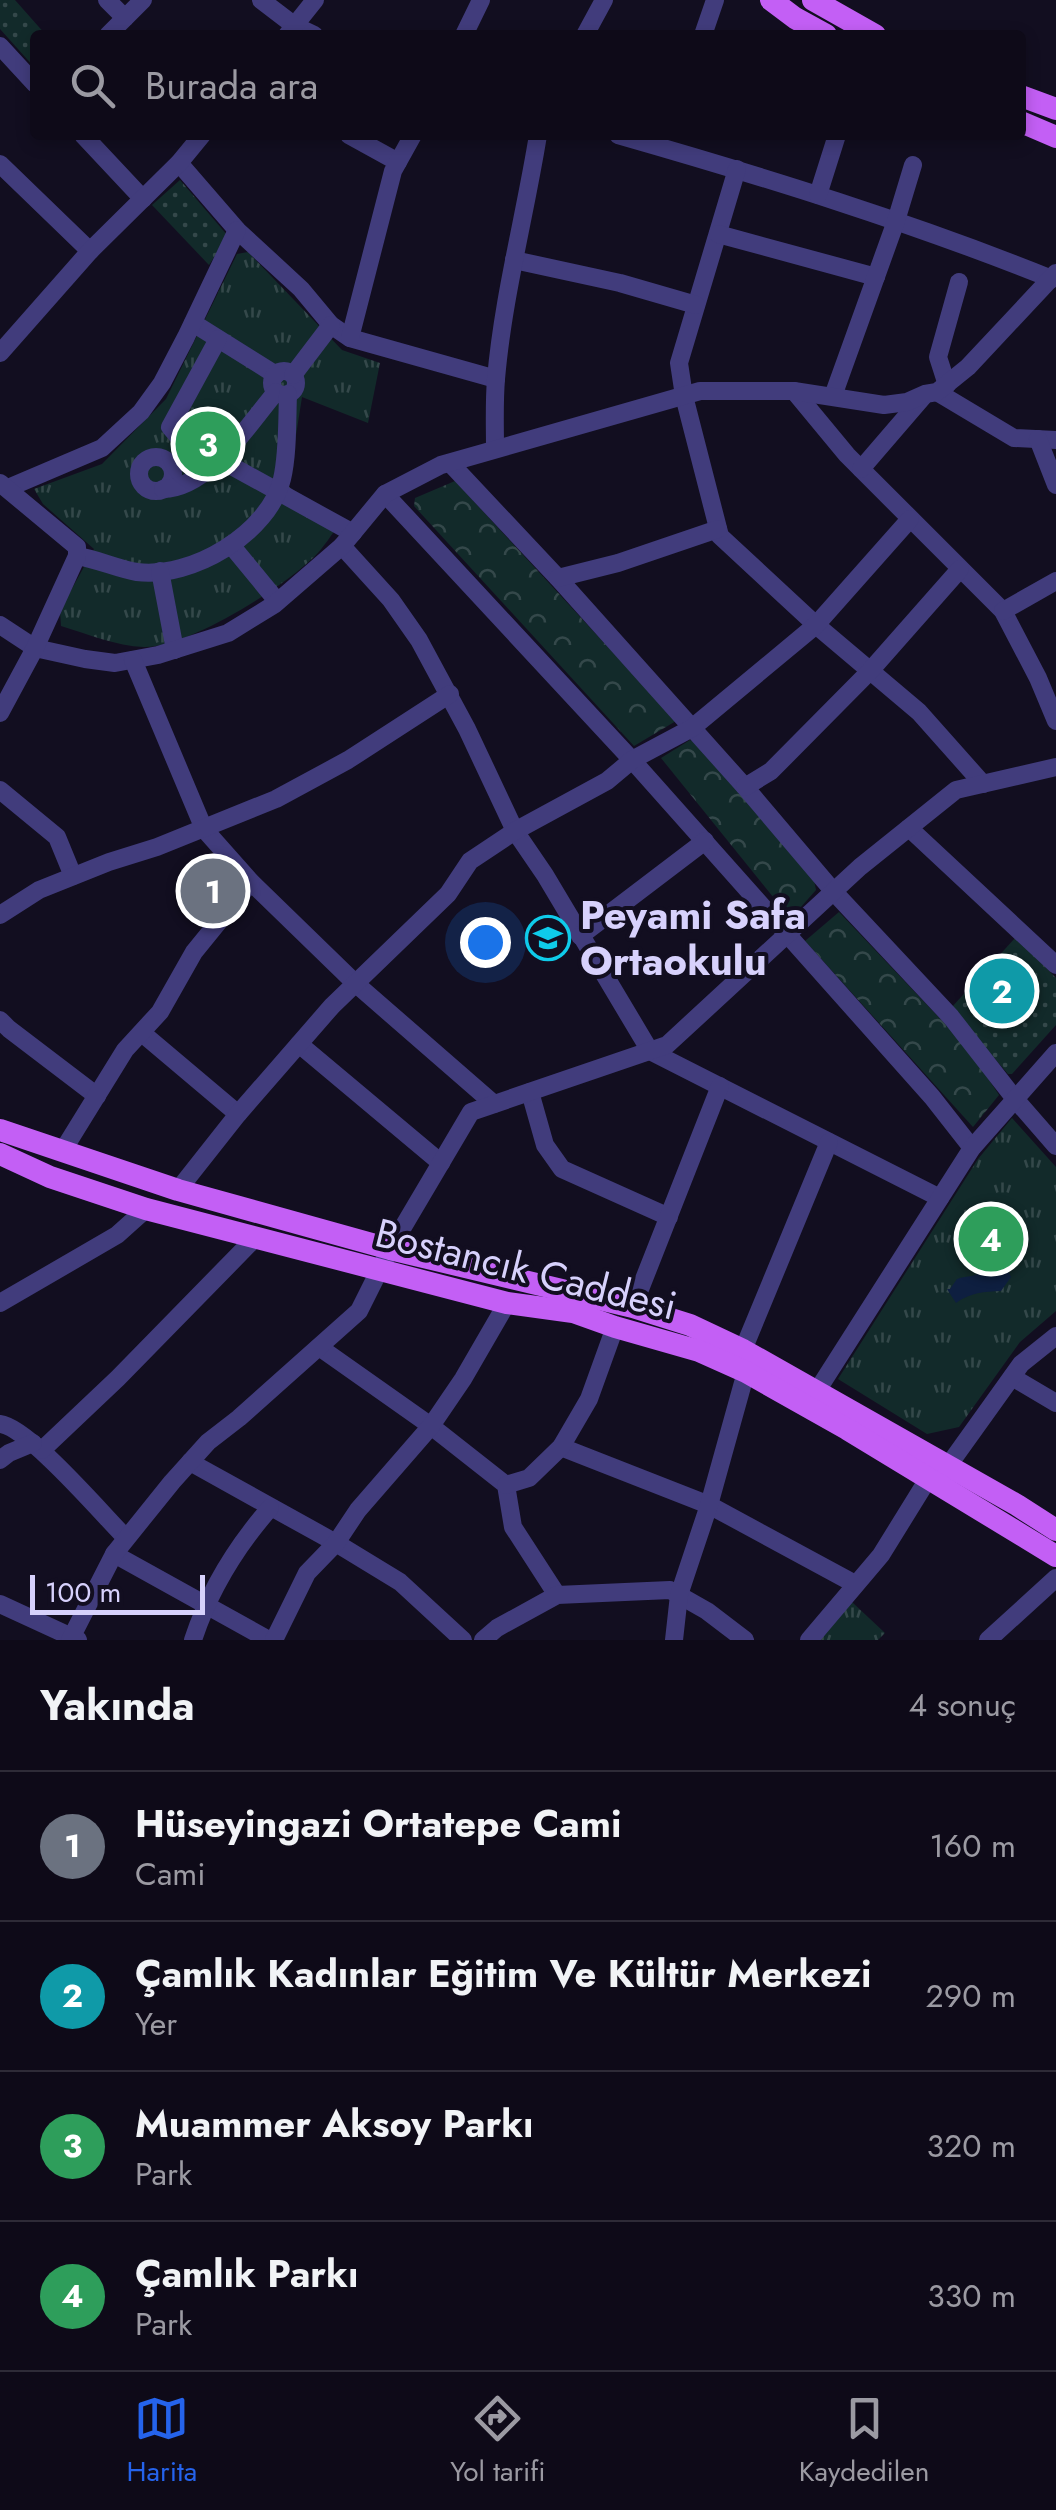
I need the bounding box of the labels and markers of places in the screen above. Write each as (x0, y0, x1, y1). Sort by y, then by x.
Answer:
pin: 3 (176, 406, 240, 482)
pin: 1 (180, 854, 246, 928)
place label: Peyami Safa Ortaokulu (580, 886, 806, 990)
school or university icon: Peyami Safa Ortaokulu (525, 915, 571, 961)
pin: 2 (970, 954, 1034, 1028)
pin: 4 (958, 1202, 1024, 1276)

